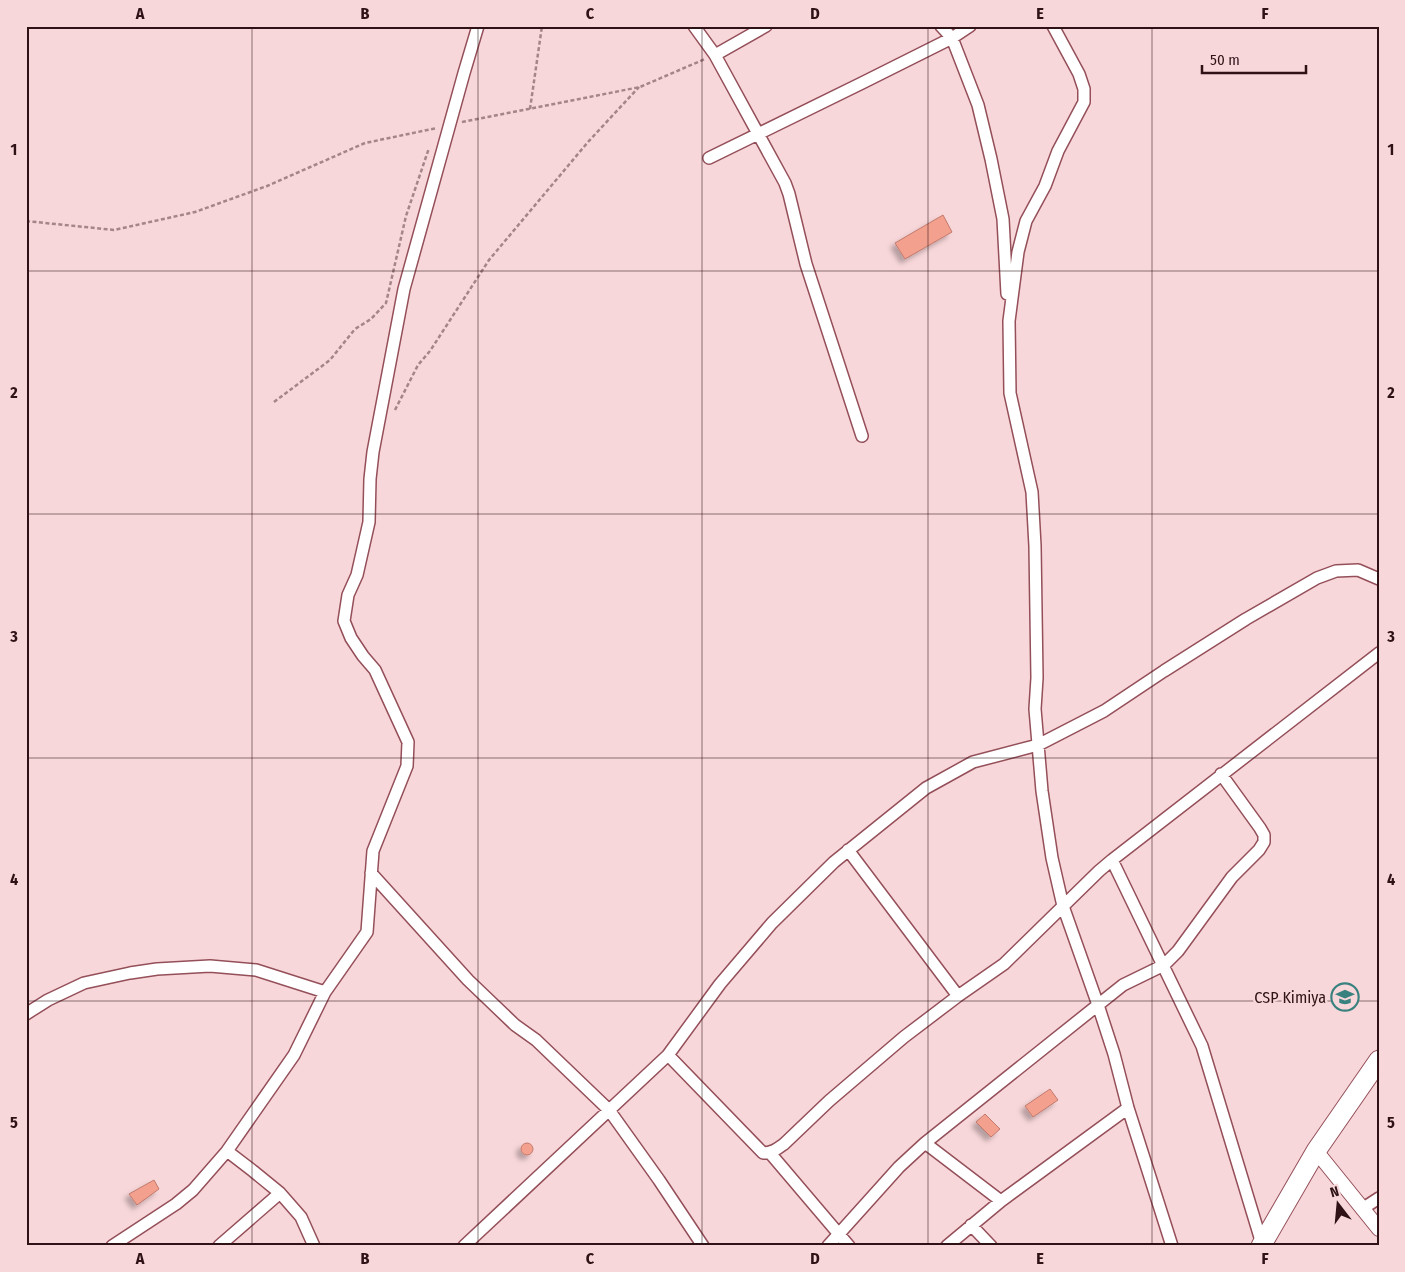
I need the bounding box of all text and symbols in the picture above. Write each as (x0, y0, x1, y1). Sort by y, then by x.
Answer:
text: A (135, 4, 145, 23)
text: B (361, 4, 370, 23)
text: C (586, 4, 595, 23)
text: D (810, 4, 820, 23)
text: E (1036, 4, 1044, 23)
text: F (1261, 4, 1269, 23)
scale bar (1202, 42, 1306, 74)
text: 50 m (1210, 51, 1240, 69)
text: 1 (11, 140, 17, 159)
text: 1 (1388, 140, 1394, 159)
text: 2 (9, 383, 18, 402)
text: 2 (1386, 383, 1395, 402)
text: 3 (9, 627, 18, 646)
text: 3 (1386, 627, 1395, 646)
text: 4 (10, 870, 18, 889)
text: 4 (1387, 870, 1395, 889)
school or university icon: CSP Kimiya (1330, 982, 1360, 1012)
place label: CSP Kimiya (1254, 988, 1326, 1007)
text: 5 (10, 1113, 18, 1132)
text: 5 (1387, 1113, 1395, 1132)
north arrow (1312, 1180, 1362, 1230)
text: N (1328, 1183, 1341, 1201)
text: A (135, 1249, 145, 1268)
text: B (361, 1249, 370, 1268)
text: C (586, 1249, 595, 1268)
text: D (810, 1249, 820, 1268)
text: E (1036, 1249, 1044, 1268)
text: F (1261, 1249, 1269, 1268)

